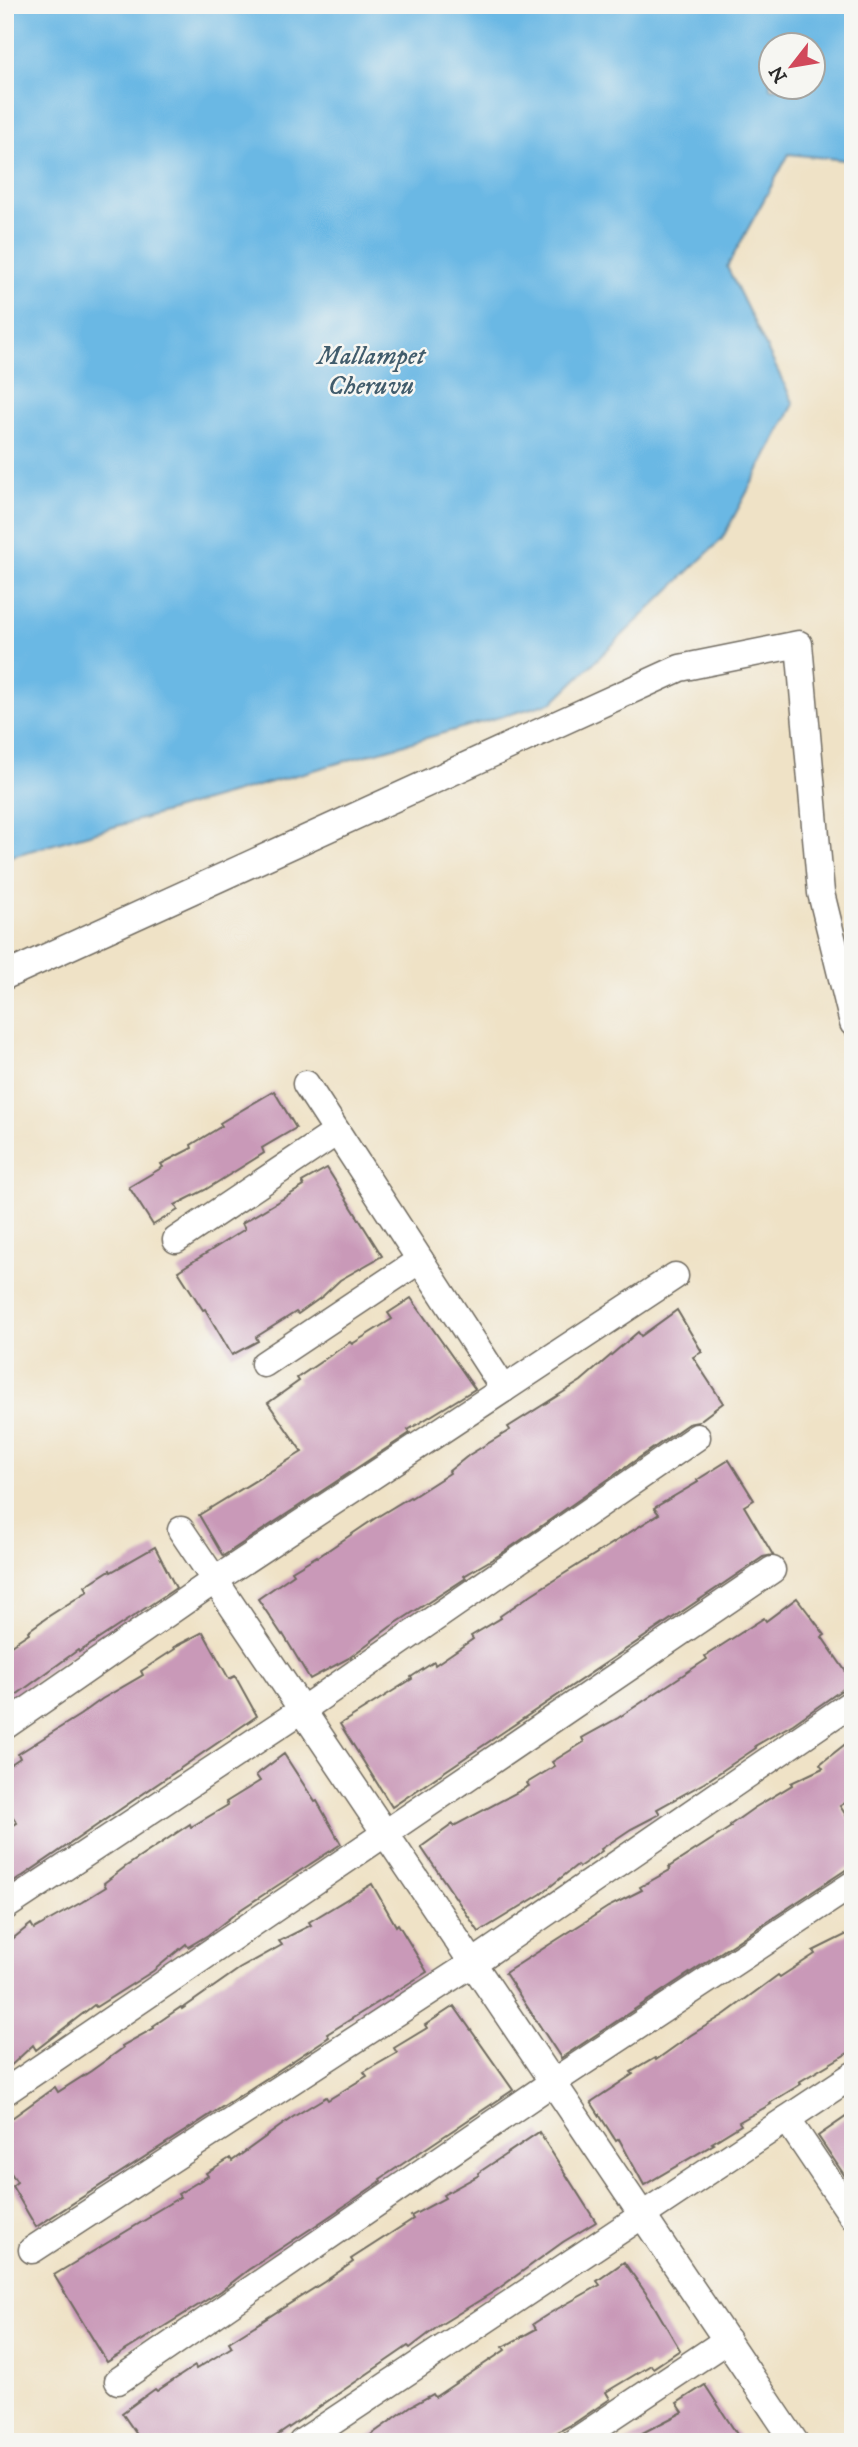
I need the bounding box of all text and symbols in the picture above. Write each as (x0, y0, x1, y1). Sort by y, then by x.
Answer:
north arrow (756, 32, 826, 102)
text: N (765, 61, 793, 87)
water label: Mallampet Cheruvu (315, 340, 427, 403)

